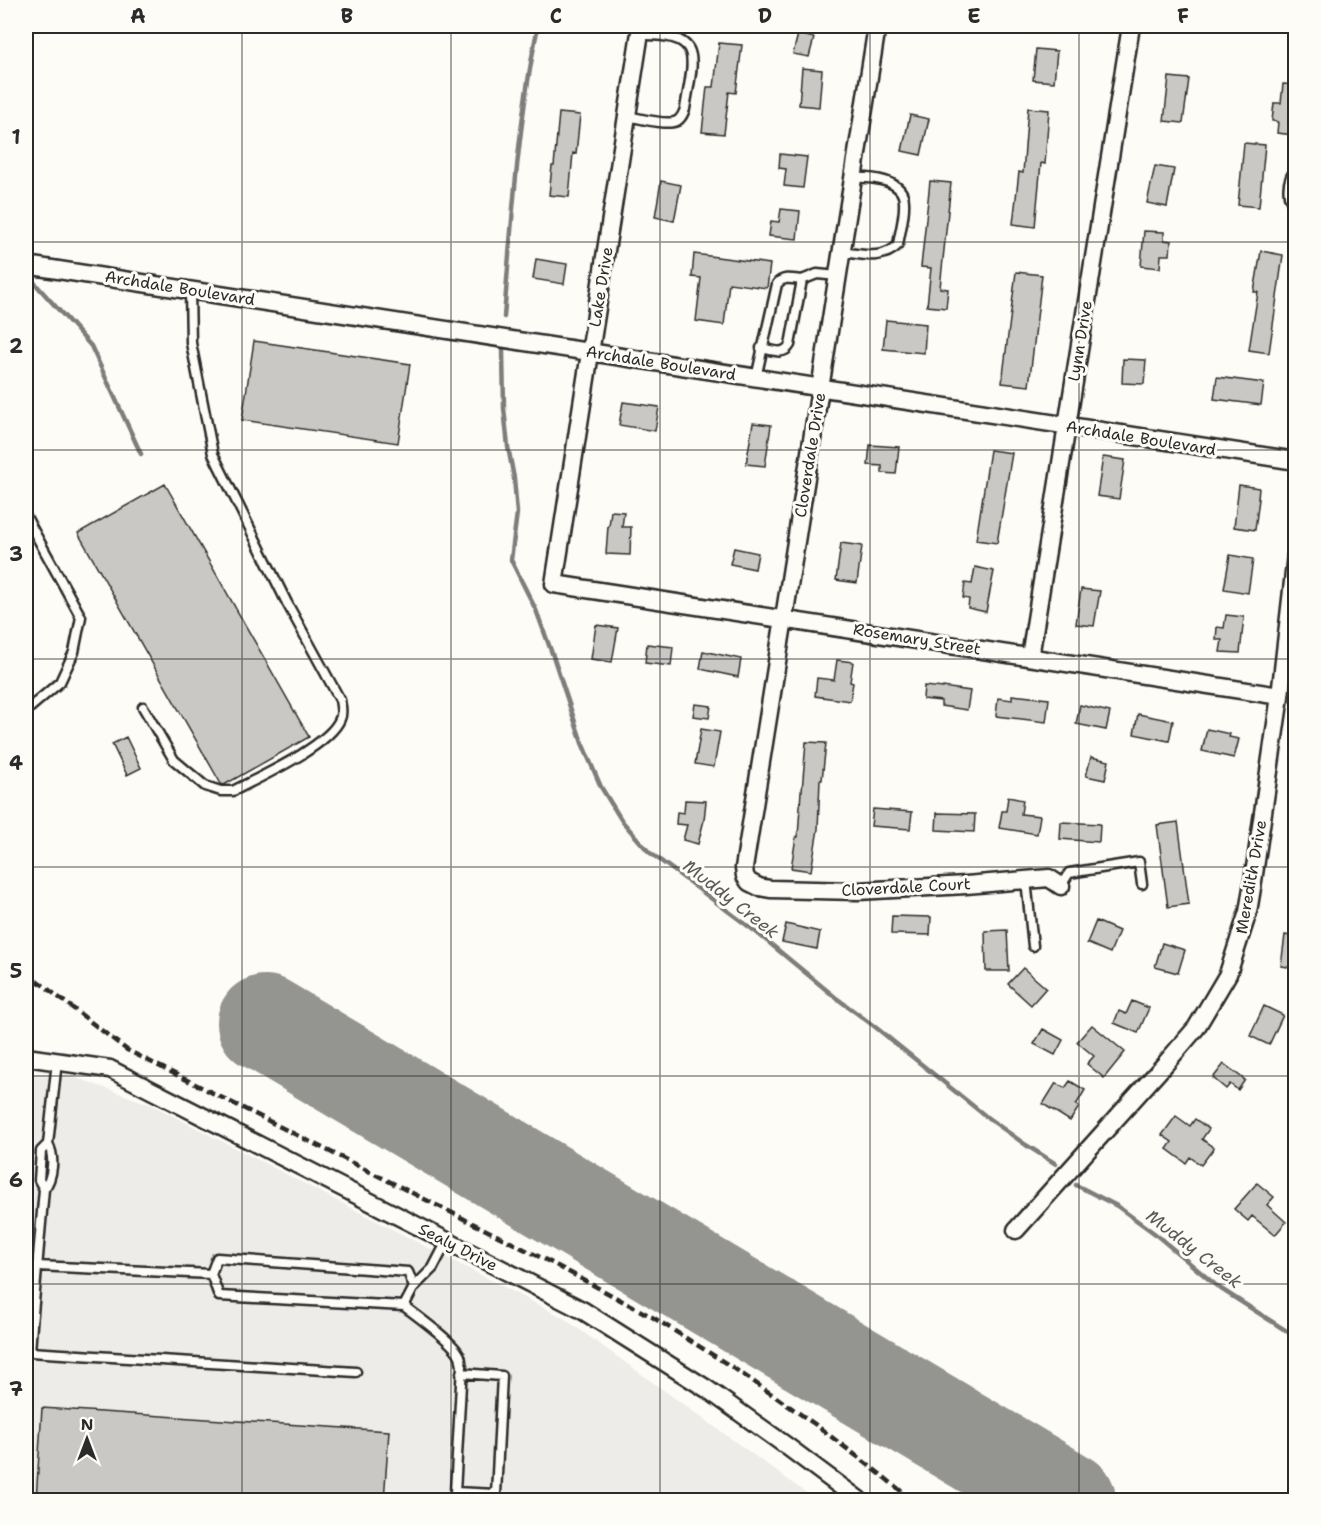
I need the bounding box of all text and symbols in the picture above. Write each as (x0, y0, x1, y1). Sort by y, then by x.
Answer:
text: A (130, 3, 146, 29)
text: B (341, 3, 353, 29)
text: C (550, 3, 562, 29)
text: D (758, 3, 772, 29)
text: E (967, 3, 981, 29)
text: F (1177, 3, 1189, 29)
text: 1 (11, 124, 21, 150)
street label: Lake Drive (584, 245, 618, 329)
street label: Archdale Boulevard (103, 266, 257, 310)
street label: Lynn Drive (1063, 299, 1097, 383)
text: 2 (9, 333, 23, 359)
street label: Archdale Boulevard (584, 341, 738, 385)
street label: Cloverdale Drive (790, 391, 830, 519)
street label: Archdale Boulevard (1064, 416, 1218, 460)
text: 3 (9, 541, 23, 567)
street label: Rosemary Street (852, 619, 982, 659)
text: 4 (9, 750, 23, 776)
street label: Meredith Drive (1231, 818, 1271, 936)
water label: Muddy Creek (678, 854, 784, 944)
street label: Cloverdale Court (841, 873, 971, 901)
text: 5 (10, 958, 22, 984)
text: 6 (9, 1167, 23, 1193)
water label: Muddy Creek (1141, 1204, 1247, 1294)
street label: Sealy Drive (415, 1218, 501, 1276)
text: 7 (9, 1376, 23, 1402)
north arrow (57, 1409, 117, 1469)
text: N (81, 1414, 93, 1435)

